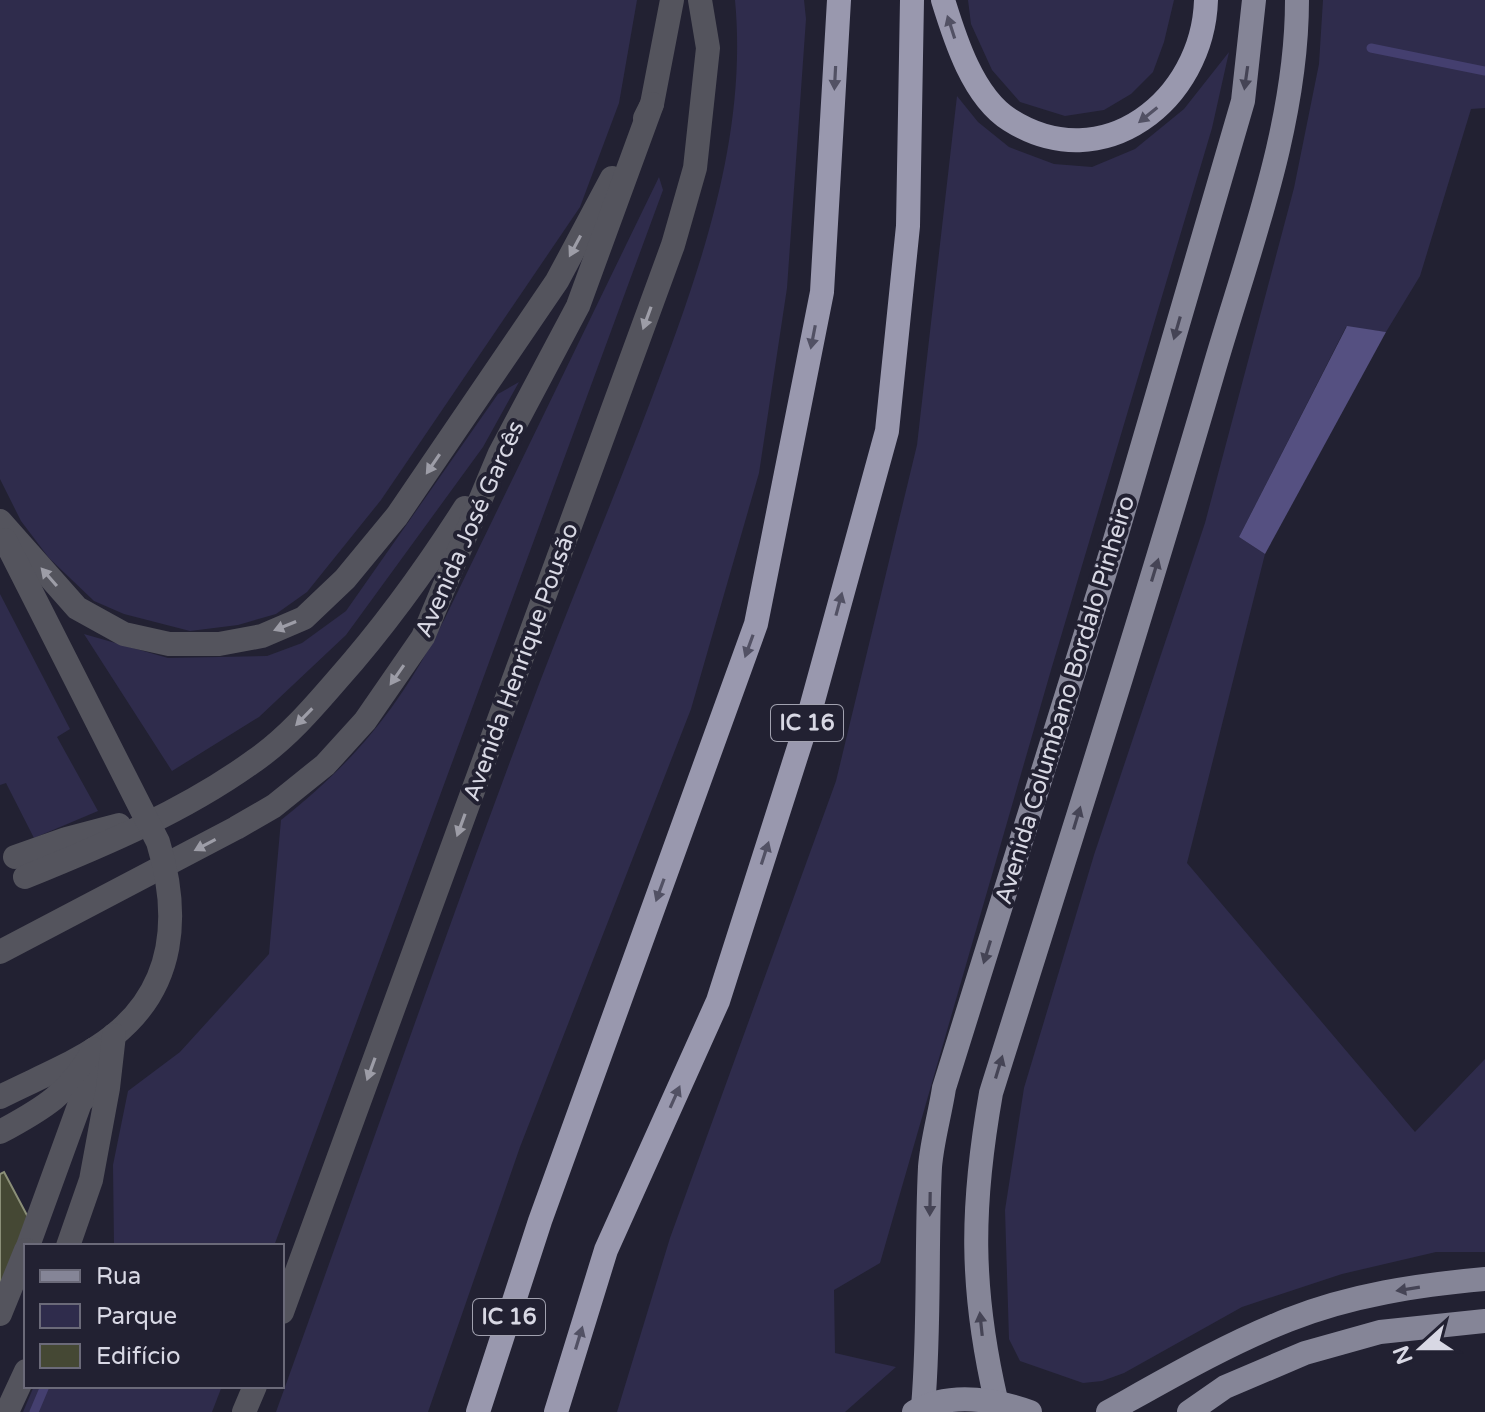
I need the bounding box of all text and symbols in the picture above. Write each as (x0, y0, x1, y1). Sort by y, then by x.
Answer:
one-way arrow (945, 14, 957, 38)
one-way arrow (828, 66, 841, 91)
one-way arrow (1239, 66, 1252, 91)
one-way arrow (1138, 106, 1158, 123)
one-way arrow (569, 235, 582, 258)
one-way arrow (640, 306, 653, 330)
one-way arrow (1170, 316, 1183, 340)
one-way arrow (807, 324, 819, 349)
street label: Avenida José Garcês (409, 416, 531, 642)
one-way arrow (426, 453, 441, 474)
street label: Avenida Columbano Bordalo Pinheiro (989, 492, 1141, 908)
street label: Avenida Henrique Pousão (457, 519, 585, 805)
one-way arrow (1149, 558, 1162, 582)
one-way arrow (41, 567, 59, 586)
one-way arrow (834, 591, 846, 616)
one-way arrow (273, 620, 297, 633)
one-way arrow (742, 634, 754, 658)
one-way arrow (390, 664, 405, 685)
road number: IC 16 (771, 705, 843, 741)
one-way arrow (295, 707, 314, 726)
one-way arrow (1071, 806, 1084, 830)
one-way arrow (454, 813, 467, 837)
one-way arrow (194, 838, 217, 851)
one-way arrow (760, 841, 772, 865)
one-way arrow (653, 878, 666, 902)
one-way arrow (980, 940, 993, 964)
one-way arrow (993, 1054, 1006, 1078)
one-way arrow (365, 1057, 377, 1081)
one-way arrow (669, 1085, 682, 1108)
one-way arrow (924, 1192, 936, 1217)
legend (24, 1244, 284, 1388)
text: Rua (96, 1262, 141, 1291)
one-way arrow (1395, 1283, 1420, 1295)
road number: IC 16 (473, 1299, 545, 1335)
text: Parque (96, 1302, 177, 1331)
north arrow (1381, 1308, 1461, 1388)
one-way arrow (974, 1311, 987, 1336)
one-way arrow (573, 1325, 586, 1349)
text: Edifício (96, 1342, 181, 1371)
text: N (1388, 1342, 1419, 1368)

